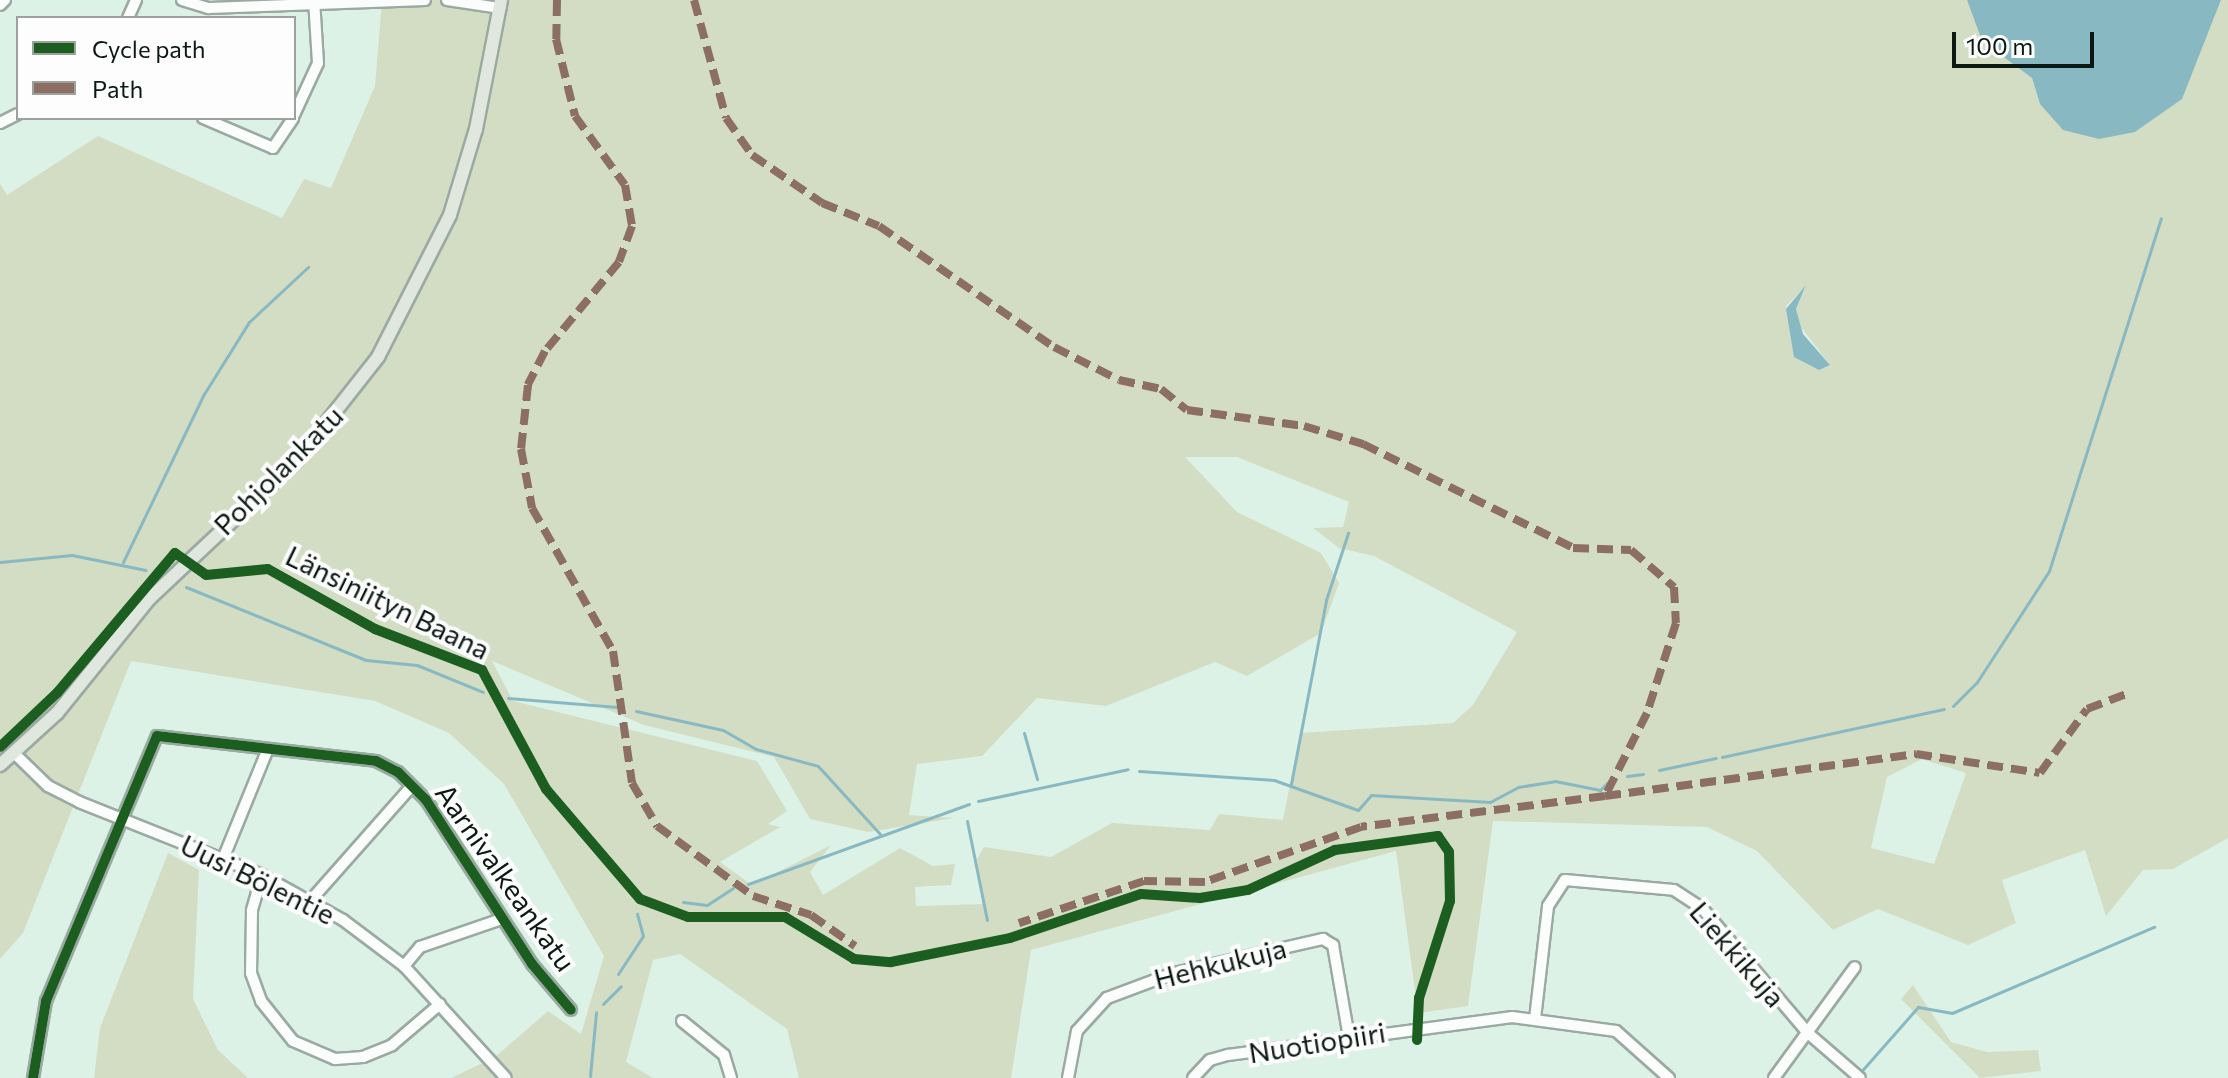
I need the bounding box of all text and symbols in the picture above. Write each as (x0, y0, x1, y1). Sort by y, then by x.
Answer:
legend (16, 16, 296, 120)
scale bar (1956, 16, 2098, 66)
text: 100 m (1966, 31, 2033, 60)
text: Cycle path (92, 34, 206, 63)
text: Path (92, 74, 143, 103)
street label: Pohjolankatu (207, 399, 349, 541)
street label: Länsiniityn Baana (281, 538, 495, 666)
street label: Aarnivalkeankatu (429, 777, 583, 977)
street label: Uusi Bölentie (175, 827, 341, 931)
street label: Liekkikuja (1683, 895, 1793, 1013)
street label: Hehkukuja (1150, 930, 1290, 996)
street label: Nuotiopiiri (1246, 1015, 1388, 1069)

